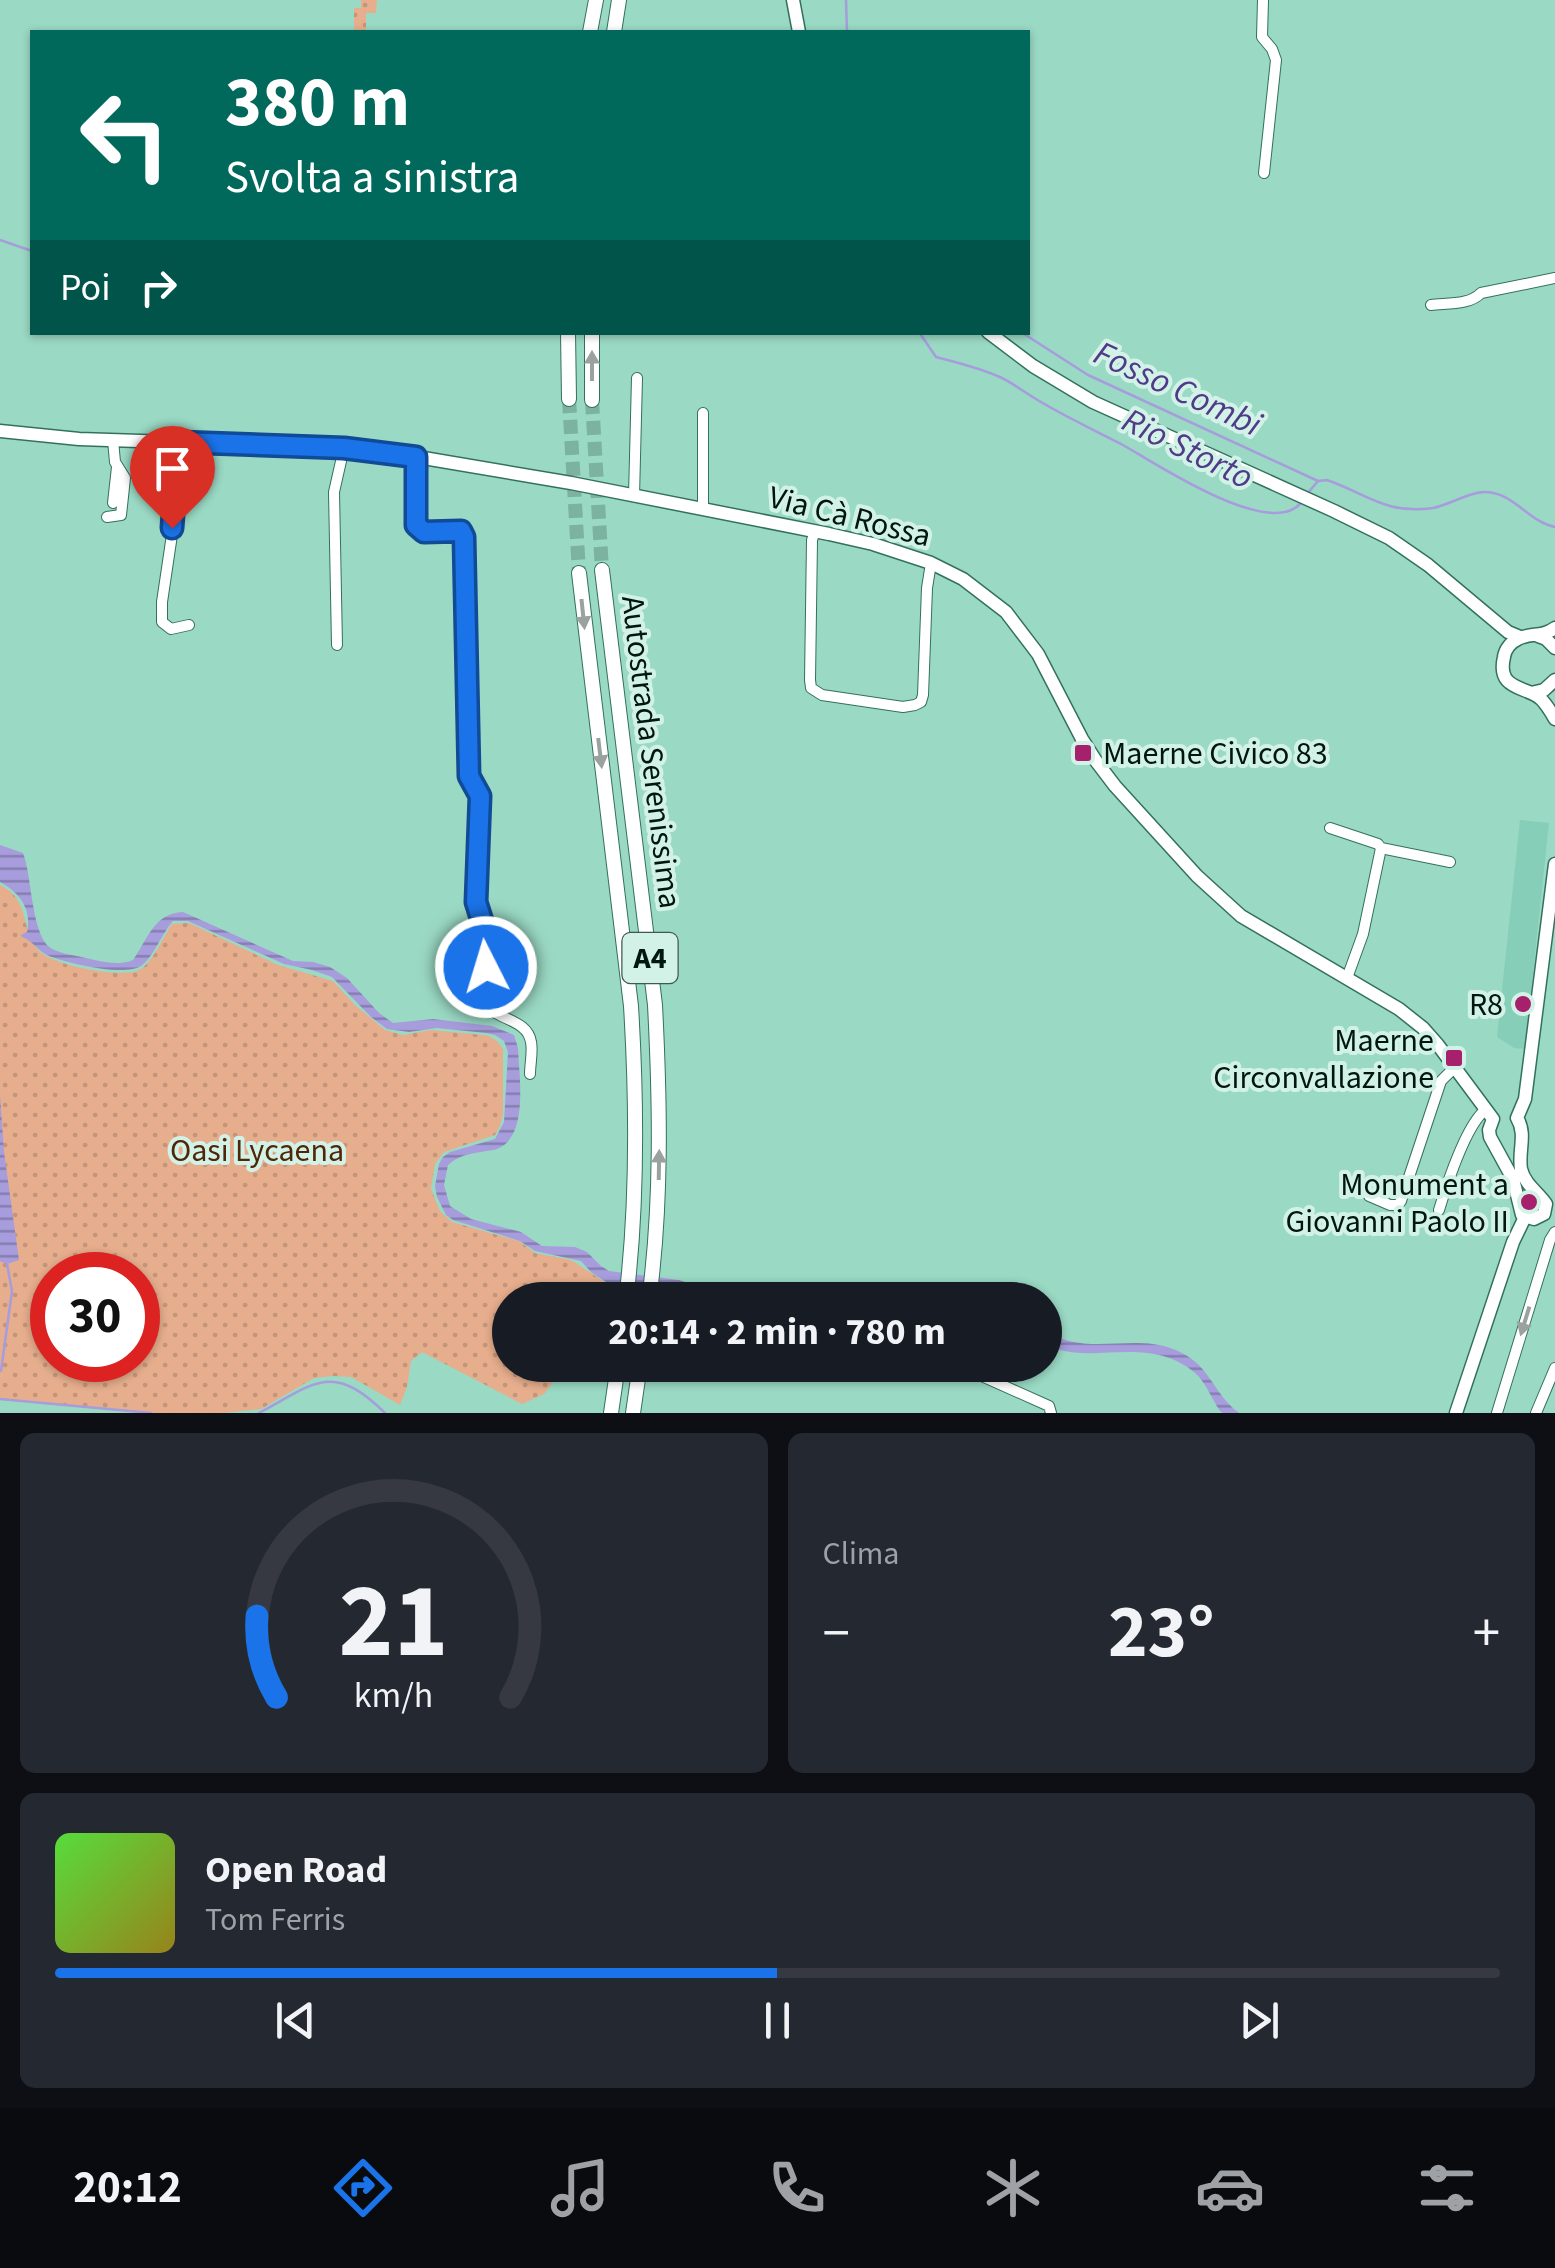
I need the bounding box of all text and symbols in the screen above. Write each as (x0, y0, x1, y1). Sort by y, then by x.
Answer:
text: 380 m (225, 53, 410, 153)
icon: left (60, 70, 190, 200)
text: Svolta a sinistra (225, 146, 519, 210)
icon: right (131, 260, 186, 315)
text: Poi (60, 261, 111, 315)
water label: Fosso Combi (1086, 328, 1270, 450)
one-way arrow (584, 350, 600, 382)
water label: Rio Storto (1114, 396, 1262, 502)
pin (130, 426, 215, 529)
icon: arrive (145, 441, 200, 496)
street label: Via Cà Rossa (764, 475, 936, 559)
street label: Autostrada Serenissima (609, 593, 693, 911)
one-way arrow (575, 599, 591, 631)
place label: Maerne Civico 83 (1103, 731, 1328, 777)
one-way arrow (592, 737, 608, 769)
marker: Maerne Civico 83 (1072, 742, 1094, 764)
position arrow (434, 915, 538, 1019)
road number: A4 (622, 933, 678, 983)
place label: R8 (1469, 982, 1503, 1028)
marker: R8 (1512, 993, 1534, 1015)
place label: Maerne Circonvallazione (1213, 1018, 1434, 1101)
marker: Maerne Circonvallazione (1443, 1047, 1465, 1069)
park label: Oasi Lycaena (170, 1128, 344, 1174)
one-way arrow (651, 1148, 667, 1180)
place label: Monument a Giovanni Paolo II (1285, 1162, 1509, 1245)
marker: Monument a Giovanni Paolo II (1518, 1191, 1540, 1213)
speed limit sign: 30 (30, 1252, 160, 1382)
text: 20:14 · 2 min · 780 m (608, 1305, 946, 1359)
one-way arrow (1517, 1306, 1532, 1337)
text: Clima (823, 1531, 899, 1577)
text: 21 (339, 1549, 449, 1697)
text: 23° (1108, 1579, 1215, 1686)
text: − (823, 1595, 850, 1673)
text: + (1473, 1595, 1500, 1673)
text: km/h (354, 1670, 433, 1721)
text: Open Road (205, 1843, 387, 1897)
text: Tom Ferris (205, 1897, 345, 1943)
icon: previous (268, 1993, 323, 2048)
icon: pause (750, 1993, 805, 2048)
icon: next (1232, 1993, 1287, 2048)
icon: directions (328, 2153, 398, 2223)
icon: music (545, 2153, 615, 2223)
icon: phone (762, 2153, 832, 2223)
icon: climate (978, 2153, 1048, 2223)
icon: car (1195, 2153, 1265, 2223)
icon: filters (1412, 2153, 1482, 2223)
text: 20:12 (73, 2156, 182, 2220)

